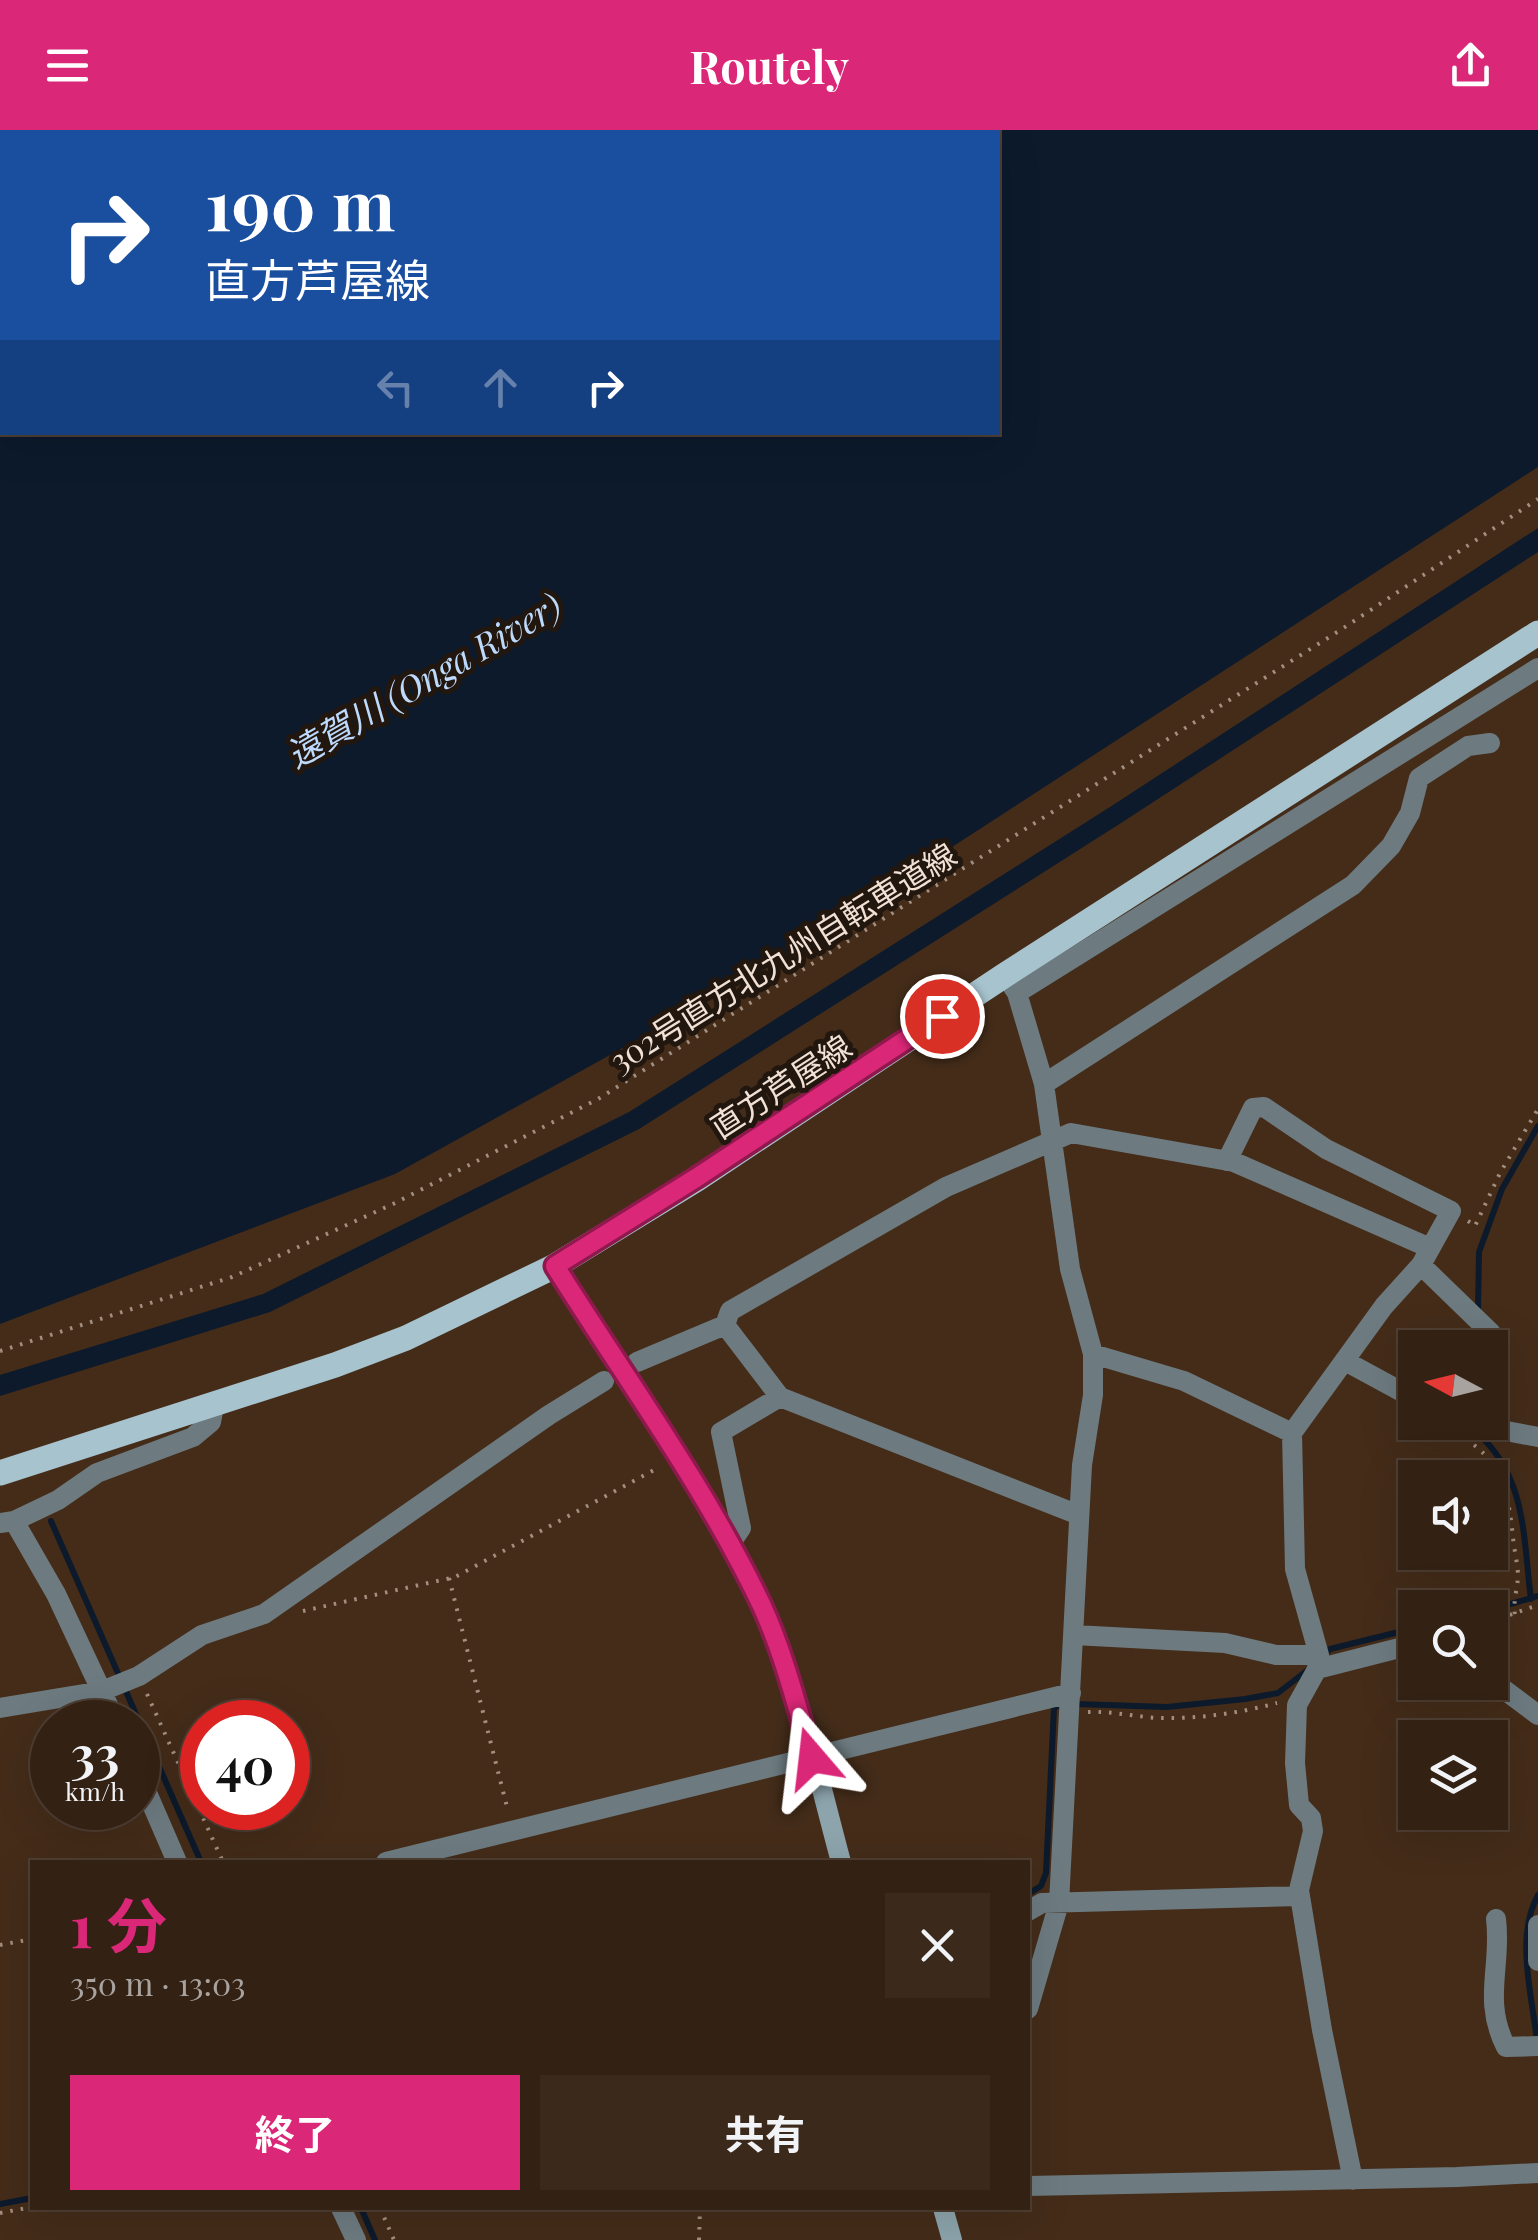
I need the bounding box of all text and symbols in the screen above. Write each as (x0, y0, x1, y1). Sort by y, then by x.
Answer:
text: Routely (689, 35, 849, 95)
icon: menu (40, 38, 95, 93)
icon: share (1443, 38, 1498, 93)
text: 190 m (205, 155, 395, 249)
icon: right (40, 170, 170, 300)
text: 直方芦屋線 (205, 248, 430, 308)
icon: left (368, 360, 423, 415)
icon: ahead (473, 360, 528, 415)
icon: right (578, 360, 633, 415)
water label: 遠賀川 (Onga River) (277, 581, 569, 777)
street label: 302号直方北九州自転車道線 (601, 832, 963, 1080)
pin (900, 974, 985, 1059)
icon: arrive (915, 989, 970, 1044)
street label: 直方芦屋線 (701, 1023, 859, 1147)
north arrow (1398, 1330, 1508, 1440)
map controls (1398, 1330, 1508, 1830)
button: sound (1398, 1460, 1508, 1570)
button: search (1398, 1590, 1508, 1700)
speed limit sign: 40 (180, 1700, 310, 1830)
position arrow (760, 1706, 864, 1810)
text: 33 (71, 1719, 119, 1786)
button: layers (1398, 1720, 1508, 1830)
text: km/h (65, 1774, 125, 1807)
text: 1 分 (70, 1883, 167, 1963)
button: close (885, 1893, 990, 1998)
text: 350 m · 13:03 (70, 1961, 246, 2004)
button: 終了 (70, 2075, 520, 2190)
button: 共有 (540, 2075, 990, 2190)

